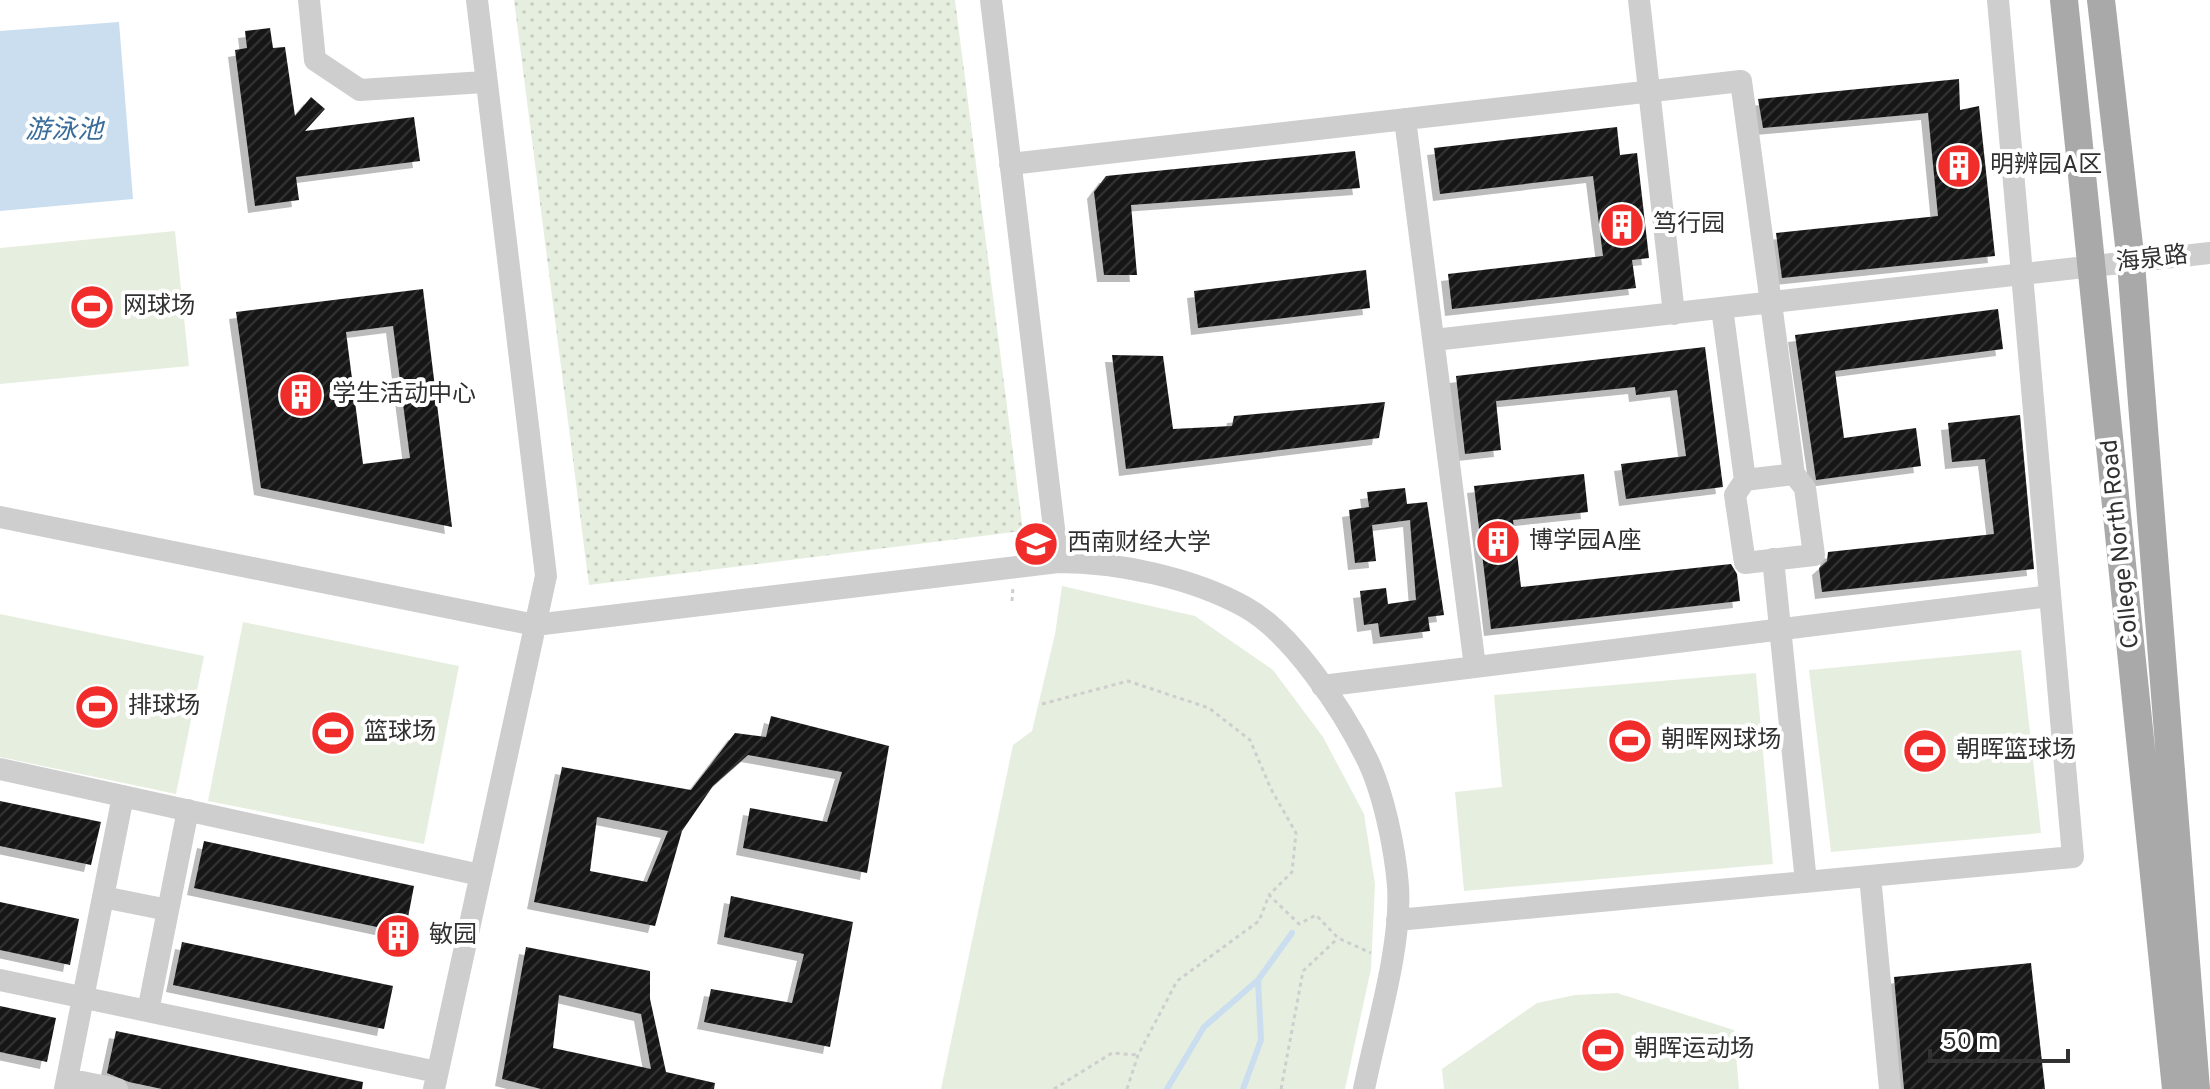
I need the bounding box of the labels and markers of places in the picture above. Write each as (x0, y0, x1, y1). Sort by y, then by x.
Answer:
building icon: 明辨园A区 (1935, 142, 1983, 190)
place label: 明辨园A区 (1990, 151, 2102, 181)
building icon: 笃行园 (1598, 201, 1646, 249)
place label: 笃行园 (1653, 210, 1725, 240)
sports icon: 网球场 (68, 283, 116, 331)
place label: 网球场 (123, 292, 195, 322)
building icon: 学生活动中心 (277, 371, 325, 419)
place label: 学生活动中心 (332, 380, 476, 410)
building icon: 博学园A座 (1474, 518, 1522, 566)
school or university icon: 西南财经大学 (1012, 520, 1060, 568)
place label: 博学园A座 (1529, 527, 1641, 557)
place label: 西南财经大学 (1067, 529, 1211, 559)
sports icon: 排球场 (73, 683, 121, 731)
place label: 排球场 (128, 692, 200, 722)
sports icon: 篮球场 (309, 709, 357, 757)
sports icon: 朝晖网球场 (1606, 717, 1654, 765)
place label: 篮球场 (364, 718, 436, 748)
place label: 朝晖网球场 (1661, 726, 1781, 756)
sports icon: 朝晖篮球场 (1901, 727, 1949, 775)
place label: 朝晖篮球场 (1956, 736, 2076, 766)
building icon: 敏园 (374, 912, 422, 960)
place label: 敏园 (429, 921, 477, 951)
sports icon: 朝晖运动场 (1579, 1026, 1627, 1074)
place label: 朝晖运动场 (1634, 1035, 1754, 1065)

